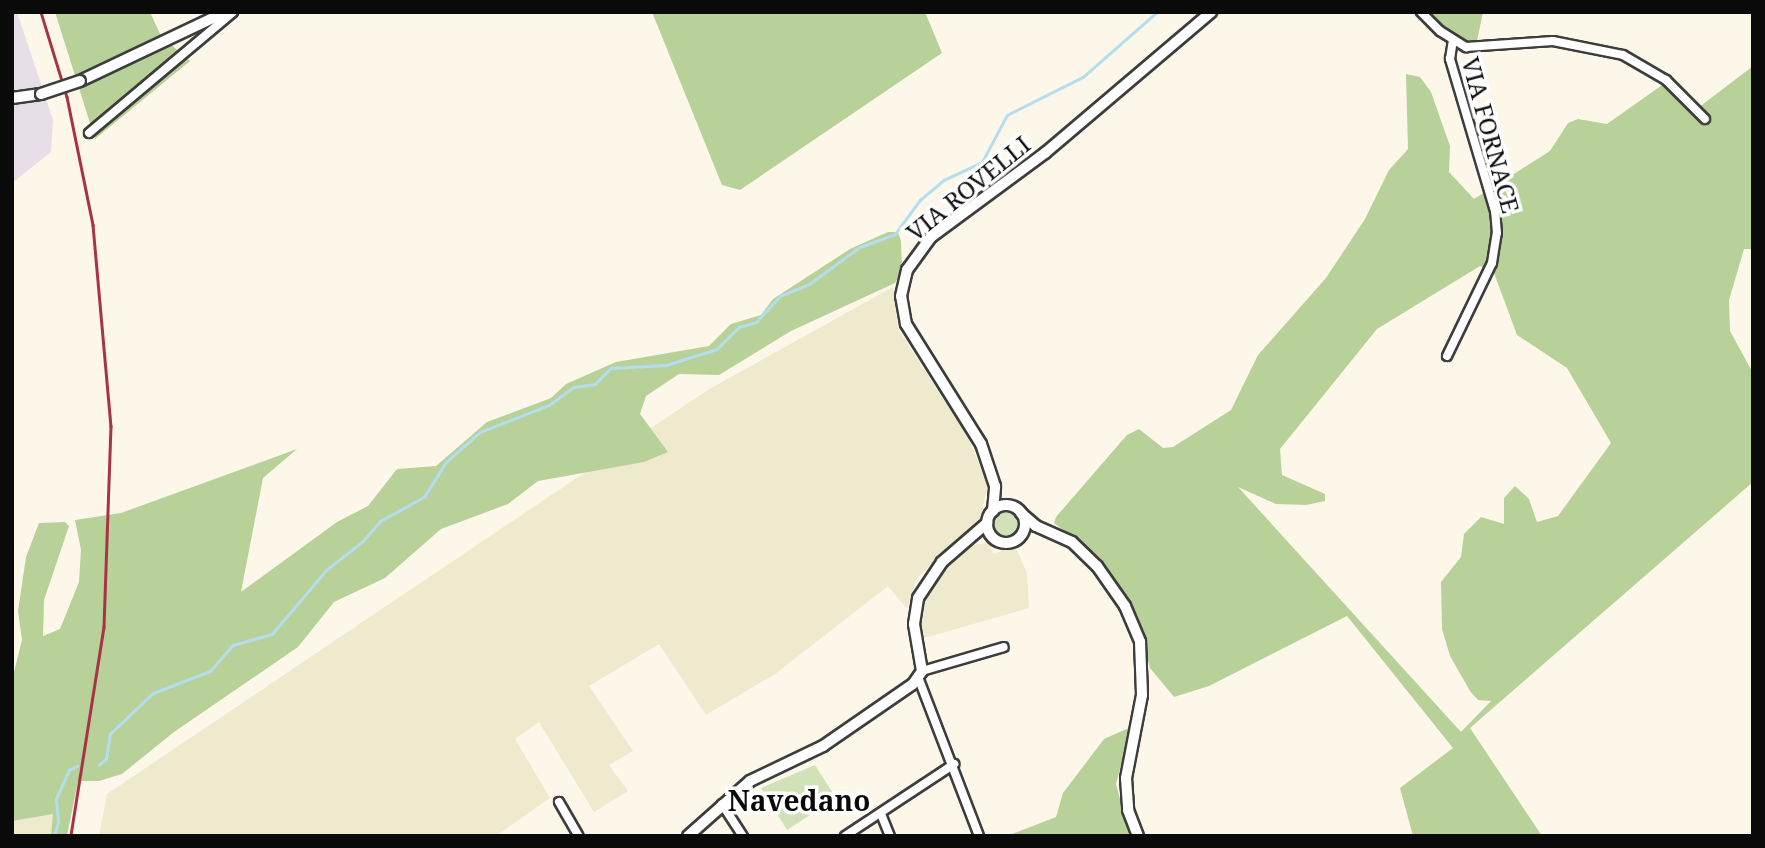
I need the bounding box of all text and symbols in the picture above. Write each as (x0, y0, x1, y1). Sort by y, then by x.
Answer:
street label: VIA FORNACE (1456, 54, 1526, 216)
street label: VIA ROVELLI (900, 129, 1036, 247)
district label: Navedano (728, 783, 870, 817)

